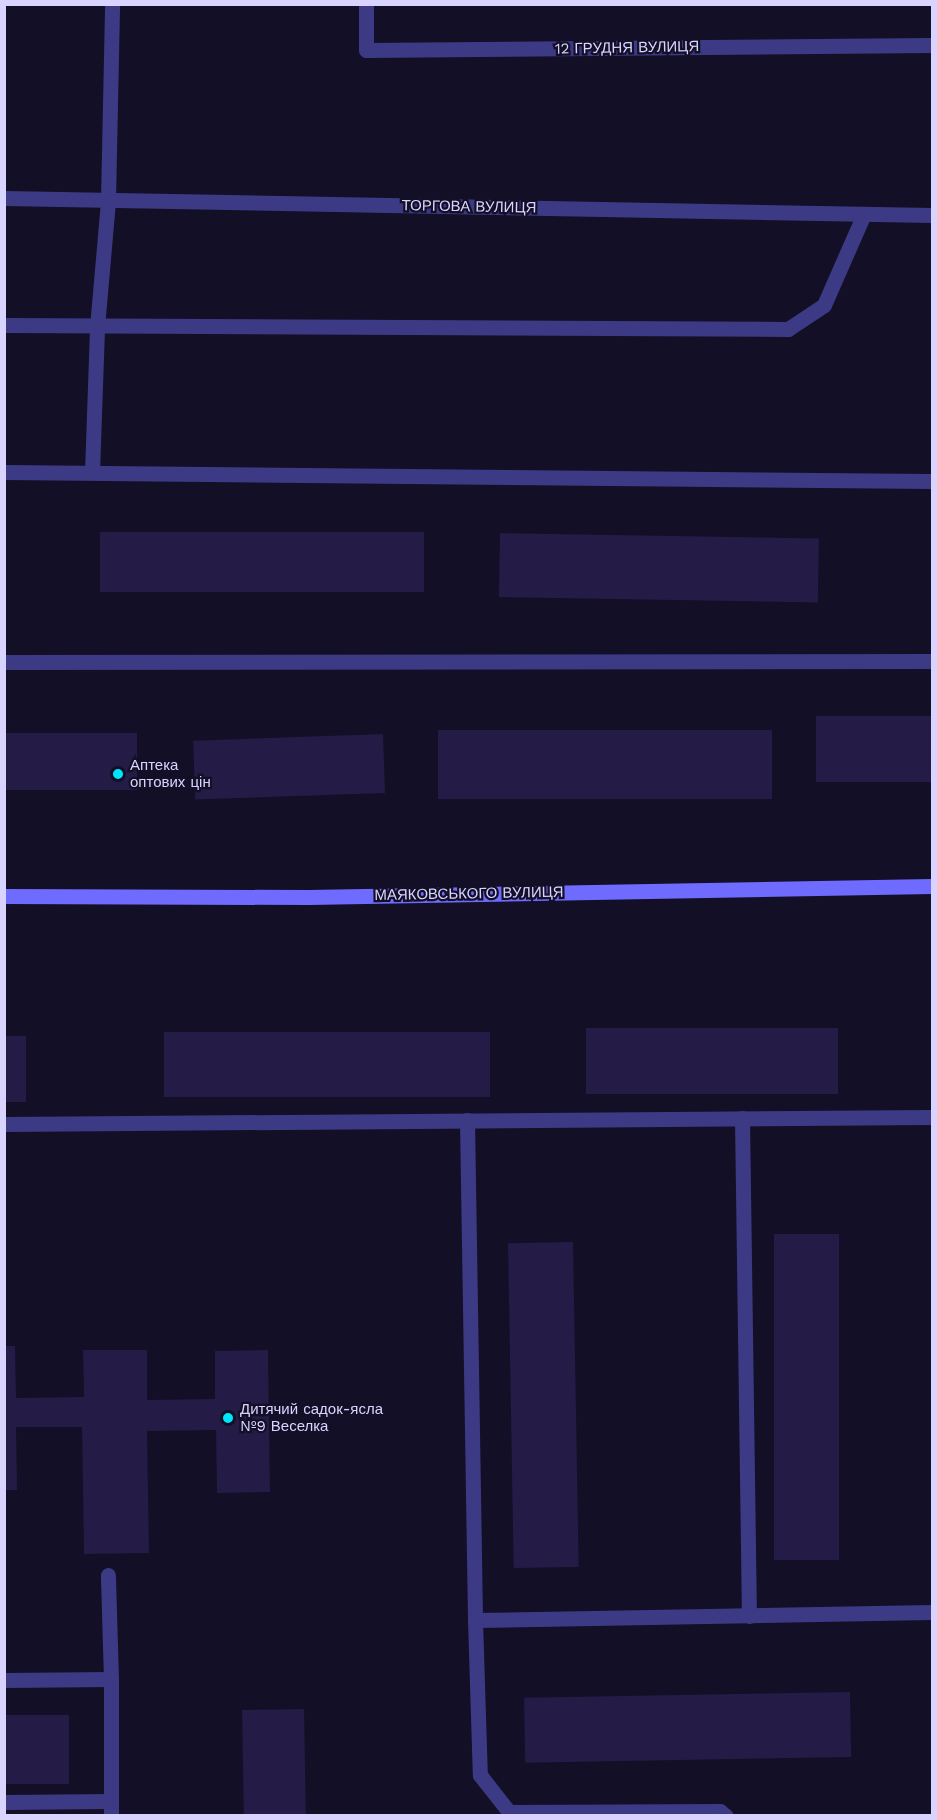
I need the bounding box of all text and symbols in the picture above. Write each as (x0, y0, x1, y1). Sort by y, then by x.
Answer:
street label: 12 ГРУДНЯ ВУЛИЦЯ (555, 38, 699, 58)
street label: ТОРГОВА ВУЛИЦЯ (401, 197, 537, 217)
place label: Аптека оптових цін (130, 756, 211, 791)
marker: Аптека оптових цін (111, 767, 125, 781)
street label: МАЯКОВСЬКОГО ВУЛИЦЯ (374, 883, 564, 905)
place label: Дитячий садок-ясла №9 Веселка (240, 1400, 383, 1435)
marker: Дитячий садок-ясла №9 Веселка (221, 1411, 235, 1425)

